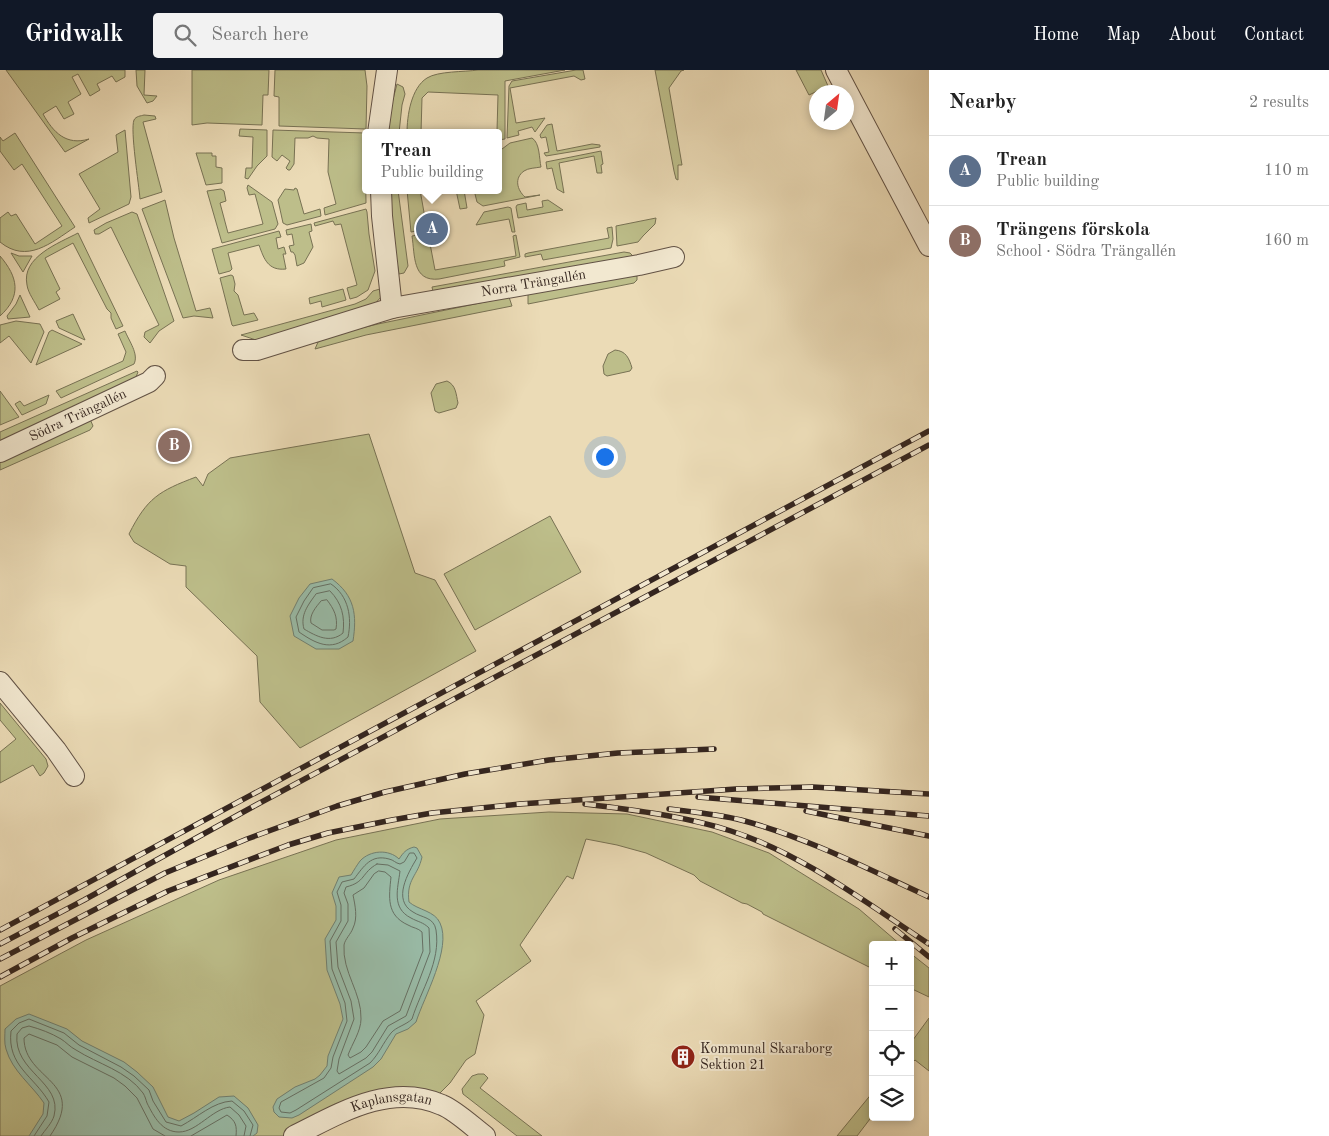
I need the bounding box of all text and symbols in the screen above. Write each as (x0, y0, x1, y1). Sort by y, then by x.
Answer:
search box (153, 13, 503, 58)
icon: search (171, 21, 199, 49)
text: Gridwalk (25, 23, 123, 47)
text: Search here (211, 26, 309, 45)
text: Home (1033, 26, 1079, 44)
text: Map (1107, 26, 1140, 44)
text: About (1168, 26, 1216, 44)
text: Contact (1244, 26, 1304, 44)
north arrow (809, 85, 854, 130)
text: Nearby (949, 92, 1017, 113)
text: 2 results (1249, 95, 1309, 111)
popup (362, 129, 502, 194)
text: Trean (380, 142, 432, 161)
text: Trean (996, 151, 1047, 170)
text: A (959, 163, 971, 179)
text: 110 m (1264, 163, 1309, 179)
text: Public building (380, 165, 484, 181)
text: Public building (996, 174, 1099, 190)
pin: A (416, 210, 448, 248)
text: Trängens förskola (996, 221, 1150, 240)
text: B (959, 233, 971, 249)
text: 160 m (1264, 233, 1309, 249)
text: School · Södra Trängallén (996, 244, 1176, 260)
street label: Norra Trängallén (480, 267, 588, 299)
street label: Södra Trängallén (27, 386, 129, 444)
pin: B (158, 427, 190, 465)
your location (592, 444, 618, 470)
map controls (869, 941, 914, 1121)
button: + (869, 941, 914, 986)
button: − (869, 986, 914, 1031)
button: locate (869, 1031, 914, 1076)
place label: Kommunal Skaraborg Sektion 21 (700, 1042, 833, 1072)
building icon: Kommunal Skaraborg Sektion 21 (670, 1044, 696, 1070)
button: layers (869, 1076, 914, 1121)
street label: Kaplansgatan (349, 1090, 434, 1115)

